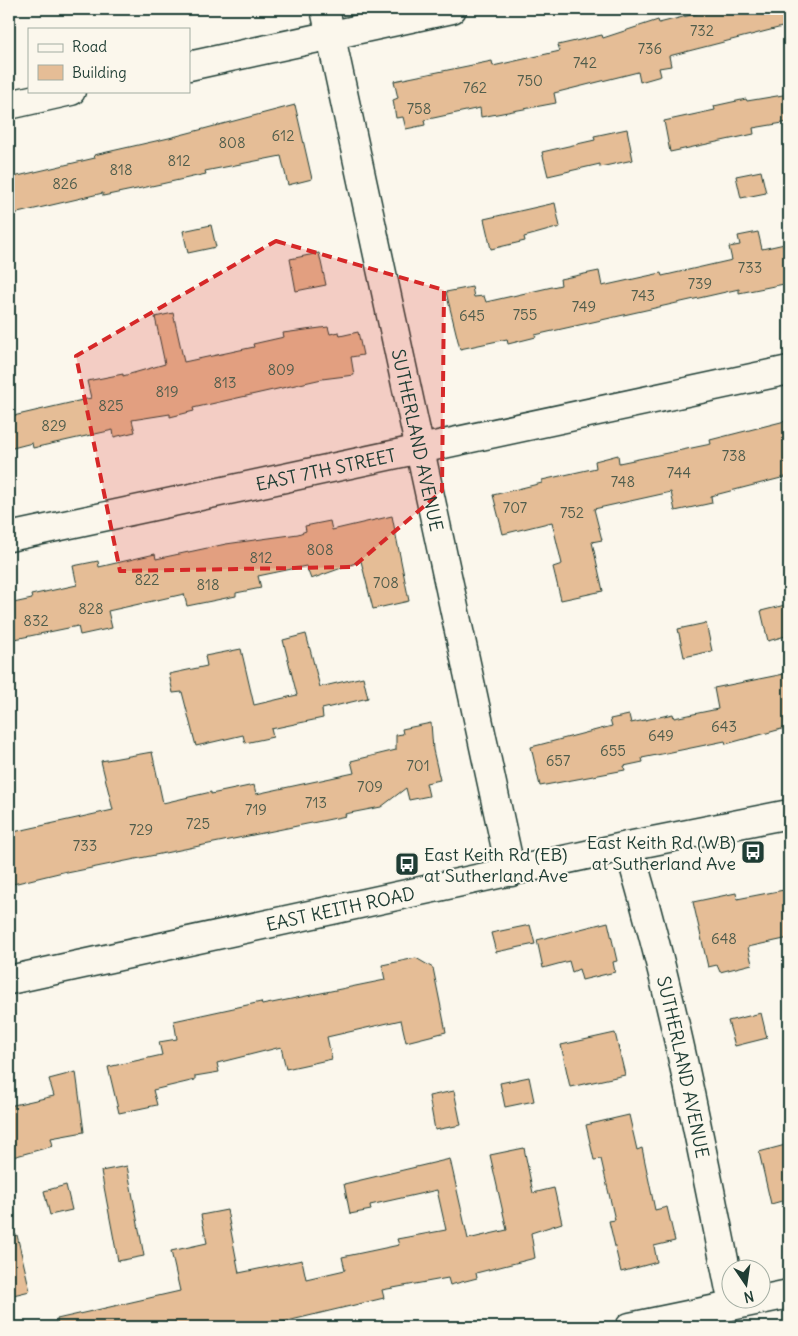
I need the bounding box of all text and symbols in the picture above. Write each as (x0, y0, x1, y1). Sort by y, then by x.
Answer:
house number: 732 (690, 21, 714, 40)
legend (28, 28, 190, 92)
text: Road (72, 37, 107, 56)
house number: 736 (638, 39, 662, 58)
house number: 742 (573, 53, 597, 72)
text: Building (72, 63, 127, 82)
house number: 750 (517, 71, 543, 90)
house number: 762 (463, 78, 487, 97)
house number: 758 (407, 99, 431, 118)
house number: 612 (272, 126, 294, 145)
house number: 808 (218, 133, 246, 152)
house number: 812 (168, 151, 190, 170)
house number: 818 (109, 160, 133, 179)
house number: 826 (52, 174, 78, 193)
house number: 733 (738, 258, 762, 277)
house number: 739 (688, 274, 712, 293)
house number: 743 (631, 286, 655, 305)
house number: 749 (572, 297, 596, 316)
house number: 755 (513, 305, 537, 324)
house number: 645 (459, 306, 485, 325)
street label: SUTHERLAND AVENUE (387, 347, 449, 533)
house number: 809 (267, 360, 295, 379)
house number: 813 (213, 373, 237, 392)
house number: 819 (155, 382, 179, 401)
house number: 825 (98, 396, 124, 415)
house number: 829 (41, 416, 67, 435)
street label: EAST 7TH STREET (254, 443, 398, 495)
house number: 738 (722, 446, 746, 465)
house number: 744 (667, 463, 692, 482)
house number: 748 (611, 472, 635, 491)
house number: 707 (503, 498, 527, 517)
house number: 752 (560, 503, 584, 522)
house number: 808 (306, 540, 334, 559)
house number: 812 (250, 548, 272, 567)
house number: 822 (134, 570, 160, 589)
house number: 708 (373, 573, 399, 592)
house number: 818 (196, 575, 220, 594)
house number: 828 (78, 599, 104, 618)
house number: 832 (23, 611, 49, 630)
house number: 643 (711, 717, 737, 736)
house number: 649 (648, 726, 674, 745)
house number: 655 (600, 741, 626, 760)
house number: 657 (546, 751, 570, 770)
house number: 701 (406, 756, 430, 775)
house number: 709 (357, 777, 383, 796)
house number: 713 (305, 793, 327, 812)
house number: 719 (245, 800, 267, 819)
house number: 725 (186, 814, 210, 833)
house number: 729 (129, 820, 153, 839)
place label: East Keith Rd (WB) at Sutherland Ave (587, 831, 736, 875)
house number: 733 (73, 836, 97, 855)
bus stop icon: East Keith Rd (WB) at Sutherland Ave (740, 839, 766, 865)
place label: East Keith Rd (EB) at Sutherland Ave (424, 843, 568, 887)
bus stop icon: East Keith Rd (EB) at Sutherland Ave (394, 851, 420, 877)
street label: EAST KEITH ROAD (264, 881, 417, 936)
house number: 648 (711, 929, 737, 948)
street label: SUTHERLAND AVENUE (652, 974, 715, 1160)
north arrow (720, 1258, 770, 1308)
text: N (742, 1287, 756, 1307)

